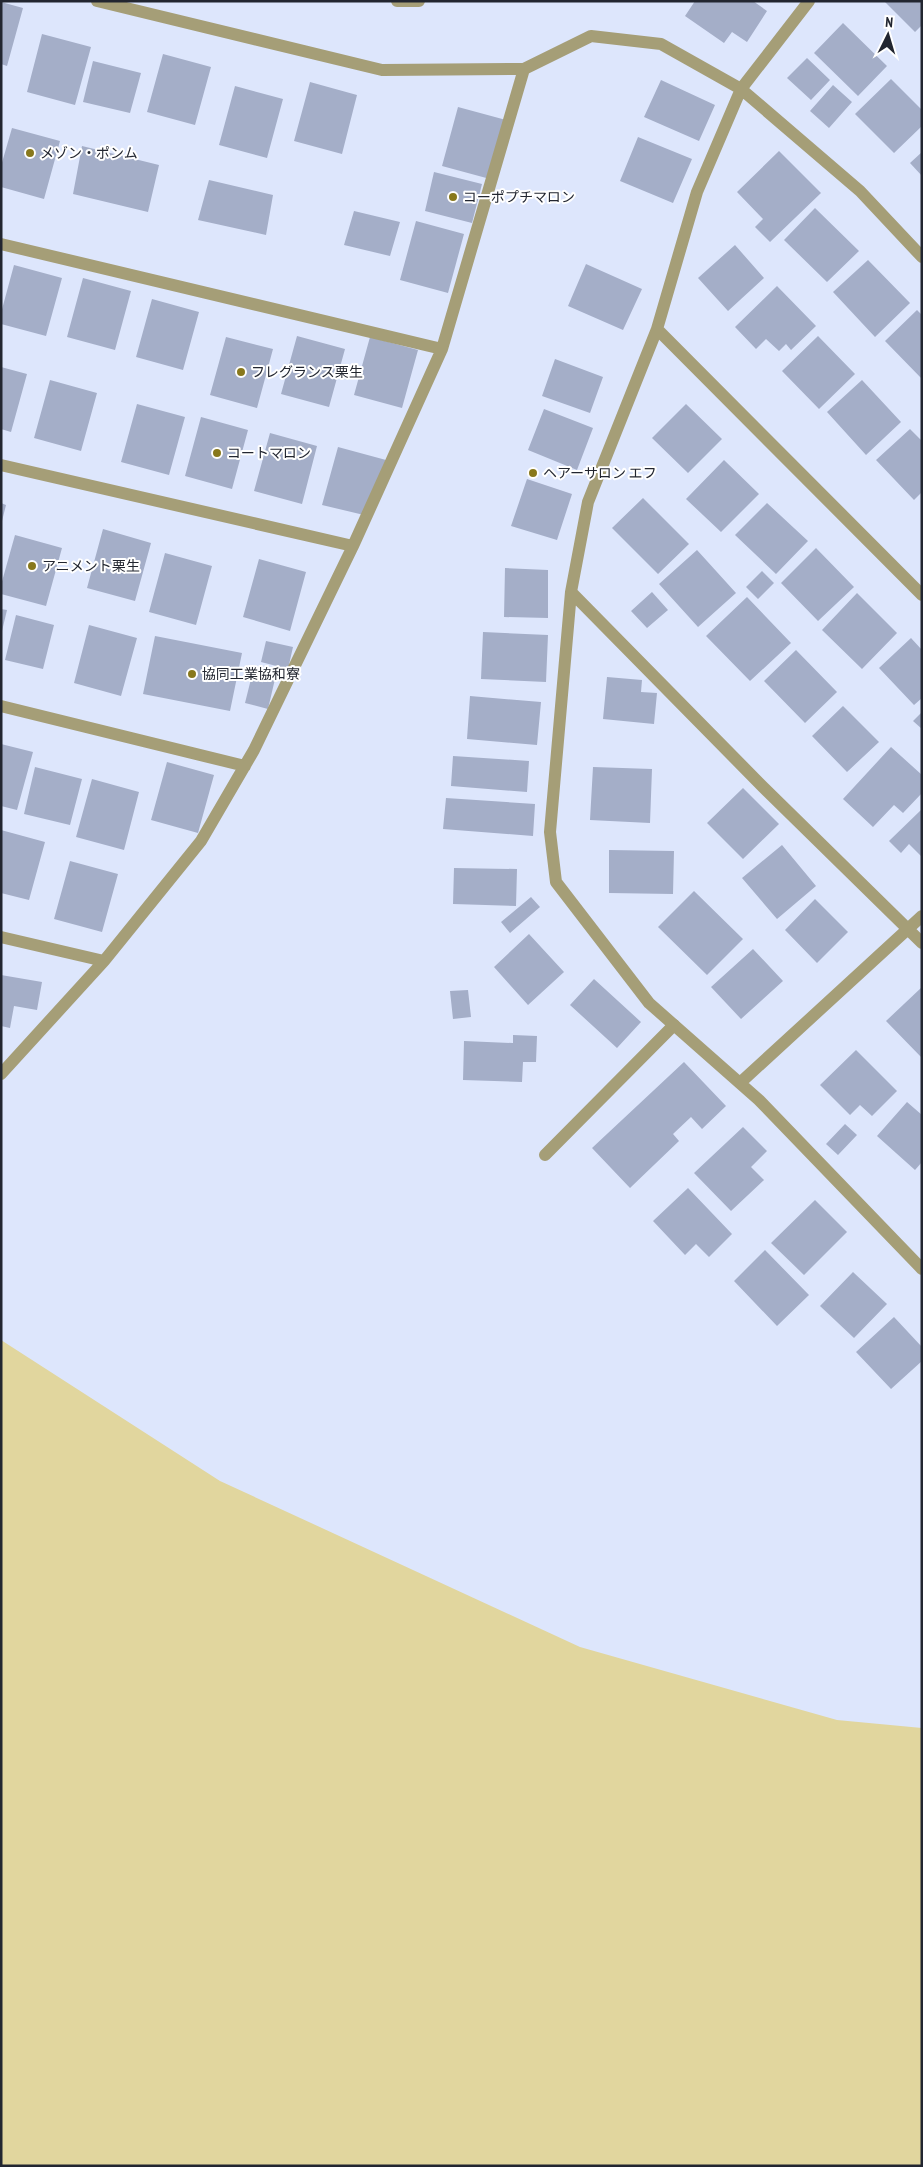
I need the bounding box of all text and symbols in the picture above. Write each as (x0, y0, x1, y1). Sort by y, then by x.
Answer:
north arrow (863, 10, 913, 60)
text: N (885, 13, 894, 31)
place label: メゾン・ポンム (40, 144, 138, 162)
marker: メゾン・ポンム (24, 147, 36, 159)
place label: コーポプチマロン (463, 188, 575, 206)
marker: コーポプチマロン (447, 191, 459, 203)
place label: フレグランス栗生 (251, 363, 363, 381)
marker: フレグランス栗生 (235, 366, 247, 378)
place label: コートマロン (227, 444, 311, 462)
marker: コートマロン (211, 447, 223, 459)
place label: ヘアーサロン エフ (543, 464, 657, 482)
marker: ヘアーサロン エフ (527, 467, 539, 479)
place label: アニメント栗生 (42, 557, 140, 575)
marker: アニメント栗生 (26, 560, 38, 572)
place label: 協同工業協和寮 (202, 665, 300, 683)
marker: 協同工業協和寮 (186, 668, 198, 680)

